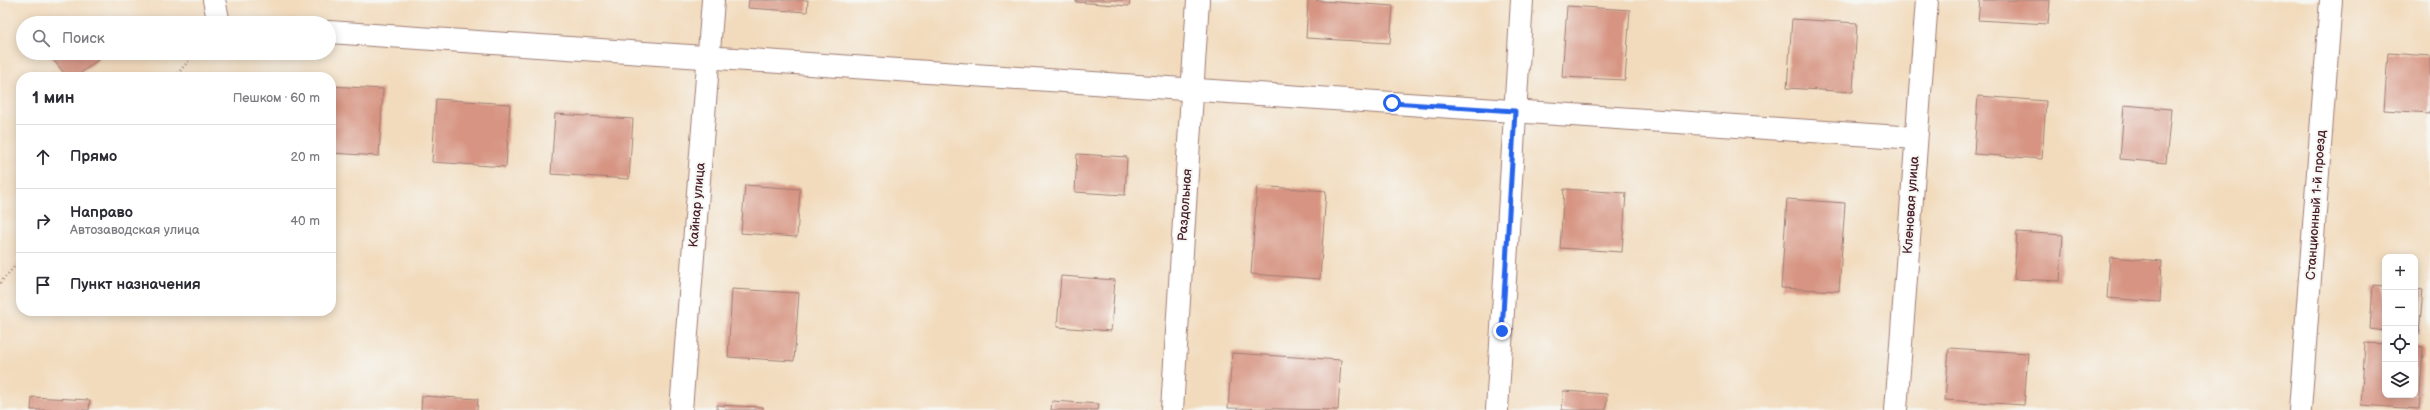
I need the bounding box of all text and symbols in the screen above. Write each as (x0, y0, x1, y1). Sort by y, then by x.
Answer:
search box (16, 16, 336, 60)
icon: search (30, 27, 52, 49)
text: Поиск (62, 29, 105, 48)
text: 1 мин (32, 88, 74, 108)
text: Пешком · 60 m (233, 90, 320, 106)
route start (1383, 94, 1401, 112)
street label: Станционный 1-й проезд (2303, 129, 2329, 280)
icon: ahead (32, 146, 54, 168)
text: Прямо (70, 147, 117, 166)
text: 20 m (290, 149, 320, 165)
street label: Кленовая улица (1900, 155, 1922, 255)
street label: Кайнар улица (685, 161, 709, 248)
street label: Раздольная (1174, 168, 1196, 242)
text: Направо (70, 203, 133, 222)
icon: right (32, 210, 54, 232)
text: 40 m (290, 213, 320, 229)
text: Автозаводская улица (70, 222, 200, 238)
map controls (2382, 254, 2418, 398)
button: + (2382, 254, 2418, 290)
icon: arrive (32, 274, 54, 296)
text: Пункт назначения (70, 275, 201, 294)
button: − (2382, 290, 2418, 326)
route end (1493, 322, 1511, 340)
button: locate (2382, 326, 2418, 362)
button: layers (2382, 362, 2418, 398)

